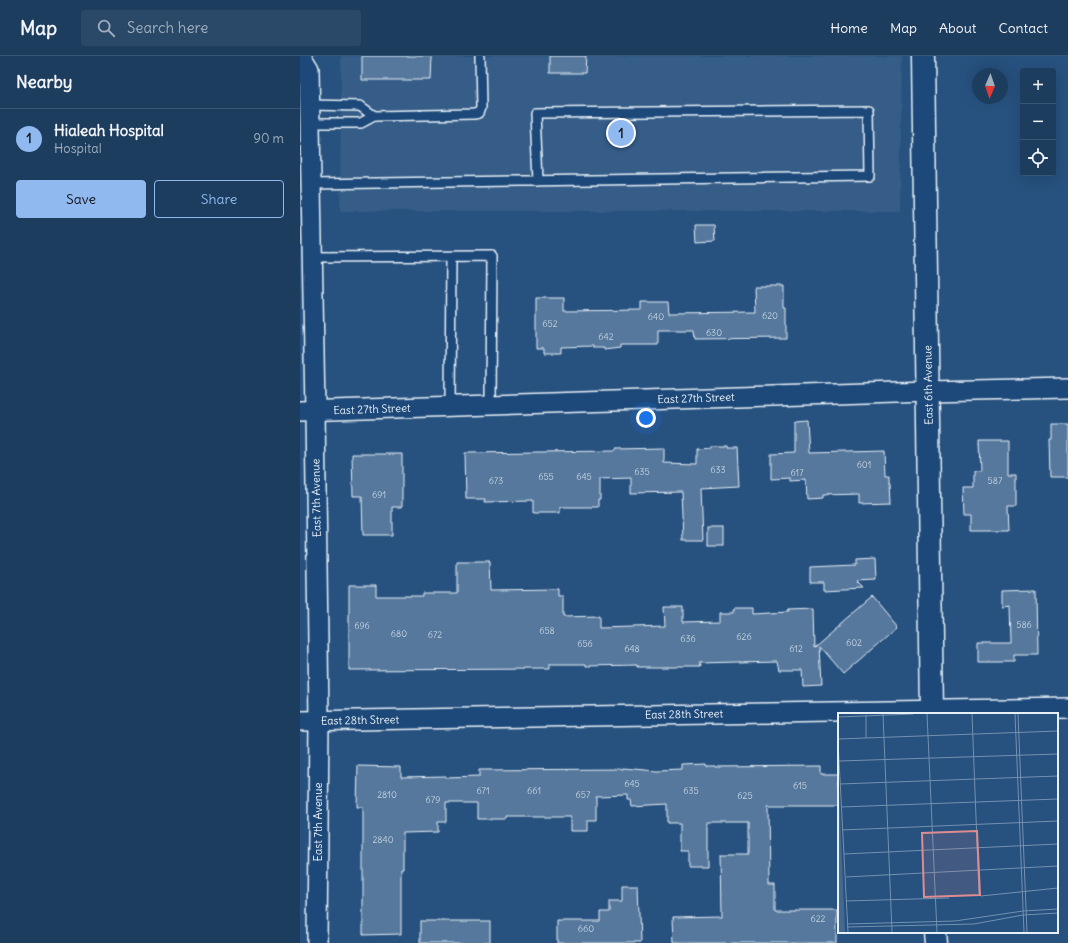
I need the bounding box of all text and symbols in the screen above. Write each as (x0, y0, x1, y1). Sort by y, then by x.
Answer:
search box (81, 10, 361, 46)
text: Map (20, 16, 57, 40)
icon: search (95, 17, 117, 39)
text: Search here (127, 18, 208, 37)
text: Home (830, 19, 868, 37)
text: Map (890, 19, 917, 37)
text: About (939, 19, 977, 37)
text: Contact (999, 19, 1048, 37)
north arrow (972, 68, 1008, 104)
map controls (1020, 68, 1056, 176)
button: + (1020, 68, 1056, 104)
text: Nearby (16, 71, 72, 93)
button: − (1020, 104, 1056, 140)
pin: 1 (608, 118, 634, 148)
text: Hialeah Hospital (54, 121, 164, 140)
text: 1 (26, 130, 32, 147)
text: 90 m (253, 130, 284, 147)
text: Hospital (54, 140, 102, 157)
button: locate (1020, 140, 1056, 176)
button: Save (16, 180, 146, 218)
button: Share (154, 180, 284, 218)
house number: 620 (762, 310, 778, 321)
house number: 640 (648, 311, 664, 322)
house number: 652 (542, 318, 558, 329)
house number: 630 (706, 327, 722, 338)
house number: 642 (598, 331, 614, 342)
street label: East 6th Avenue (920, 345, 936, 425)
street label: East 27th Street (657, 390, 735, 406)
street label: East 27th Street (333, 401, 411, 417)
your location (636, 408, 656, 428)
street label: East 7th Avenue (308, 458, 324, 538)
house number: 601 (857, 459, 871, 470)
house number: 633 (710, 464, 726, 475)
house number: 635 (634, 466, 650, 477)
house number: 617 (790, 467, 804, 478)
house number: 655 (538, 471, 554, 482)
house number: 645 (576, 471, 592, 482)
house number: 673 (489, 475, 503, 486)
house number: 587 (988, 475, 1003, 486)
house number: 691 (372, 489, 386, 500)
house number: 586 (1016, 619, 1032, 630)
house number: 696 (354, 620, 370, 631)
house number: 658 (539, 625, 555, 636)
house number: 680 (391, 628, 407, 639)
house number: 672 (428, 629, 442, 640)
house number: 626 (736, 631, 752, 642)
house number: 636 (680, 633, 696, 644)
house number: 602 (846, 637, 862, 648)
house number: 656 (577, 638, 593, 649)
house number: 648 (624, 643, 640, 654)
house number: 612 (789, 643, 803, 654)
street label: East 28th Street (645, 706, 724, 722)
street label: East 28th Street (321, 712, 400, 728)
inset map (838, 713, 1058, 933)
house number: 645 (624, 778, 640, 789)
house number: 615 (793, 780, 807, 791)
street label: East 7th Avenue (311, 783, 325, 861)
house number: 671 (476, 785, 490, 796)
house number: 661 (527, 785, 541, 796)
house number: 635 (683, 785, 699, 796)
house number: 2810 (377, 789, 397, 800)
house number: 657 (576, 789, 591, 800)
house number: 625 (737, 790, 753, 801)
house number: 679 (426, 794, 440, 805)
house number: 2840 (372, 834, 394, 845)
house number: 622 (810, 913, 826, 924)
house number: 660 (578, 923, 594, 934)

